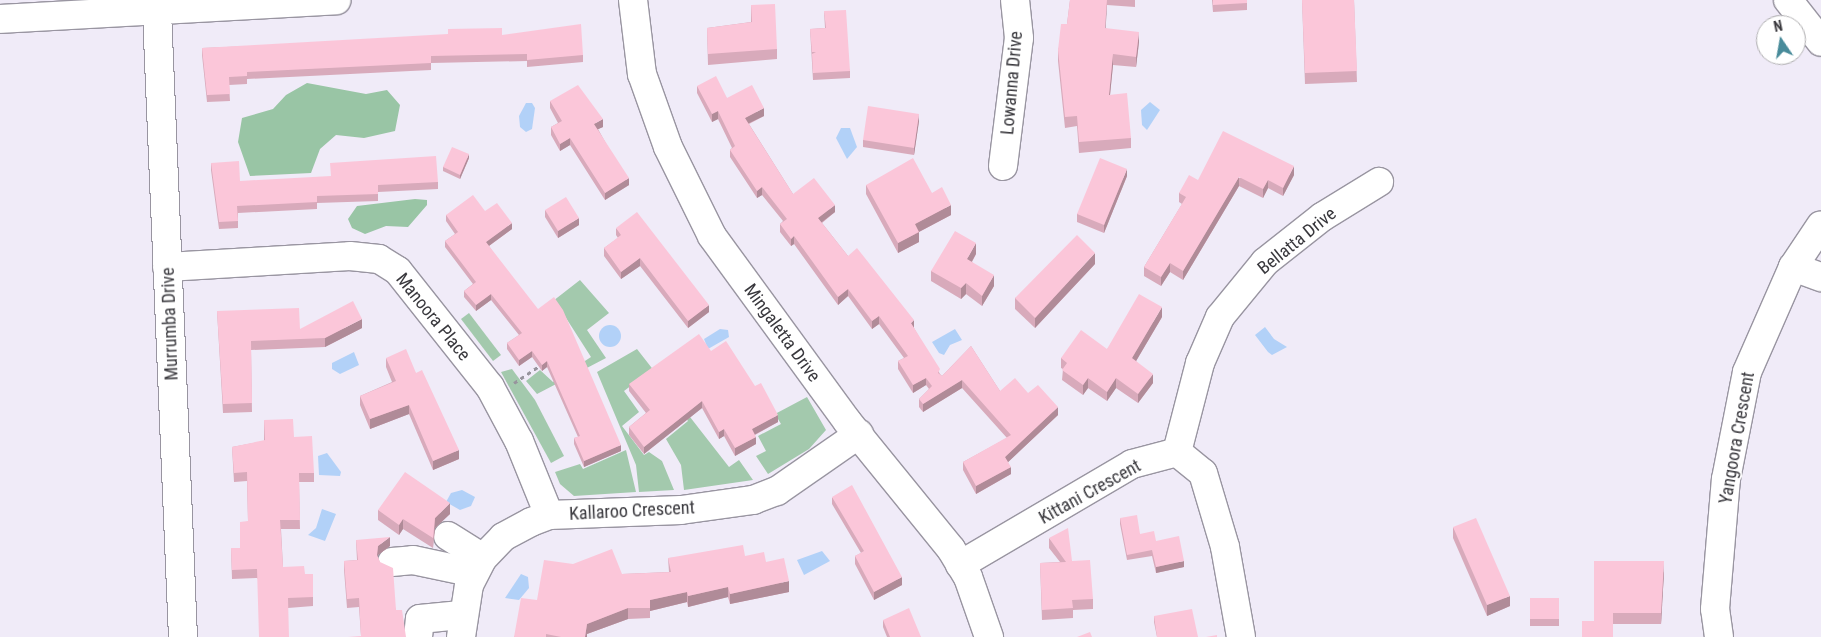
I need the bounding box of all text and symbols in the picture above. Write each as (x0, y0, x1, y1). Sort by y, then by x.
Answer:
north arrow (1756, 15, 1806, 65)
text: N (1772, 18, 1784, 35)
street label: Lowanna Drive (997, 30, 1027, 136)
street label: Bellatta Drive (1253, 203, 1341, 279)
street label: Murrumba Drive (157, 267, 183, 381)
street label: Manoora Place (391, 269, 475, 365)
street label: Mingaletta Drive (739, 280, 825, 386)
street label: Yangoora Crescent (1715, 370, 1759, 506)
street label: Kittani Crescent (1035, 455, 1145, 529)
street label: Kallaroo Crescent (569, 497, 695, 525)

